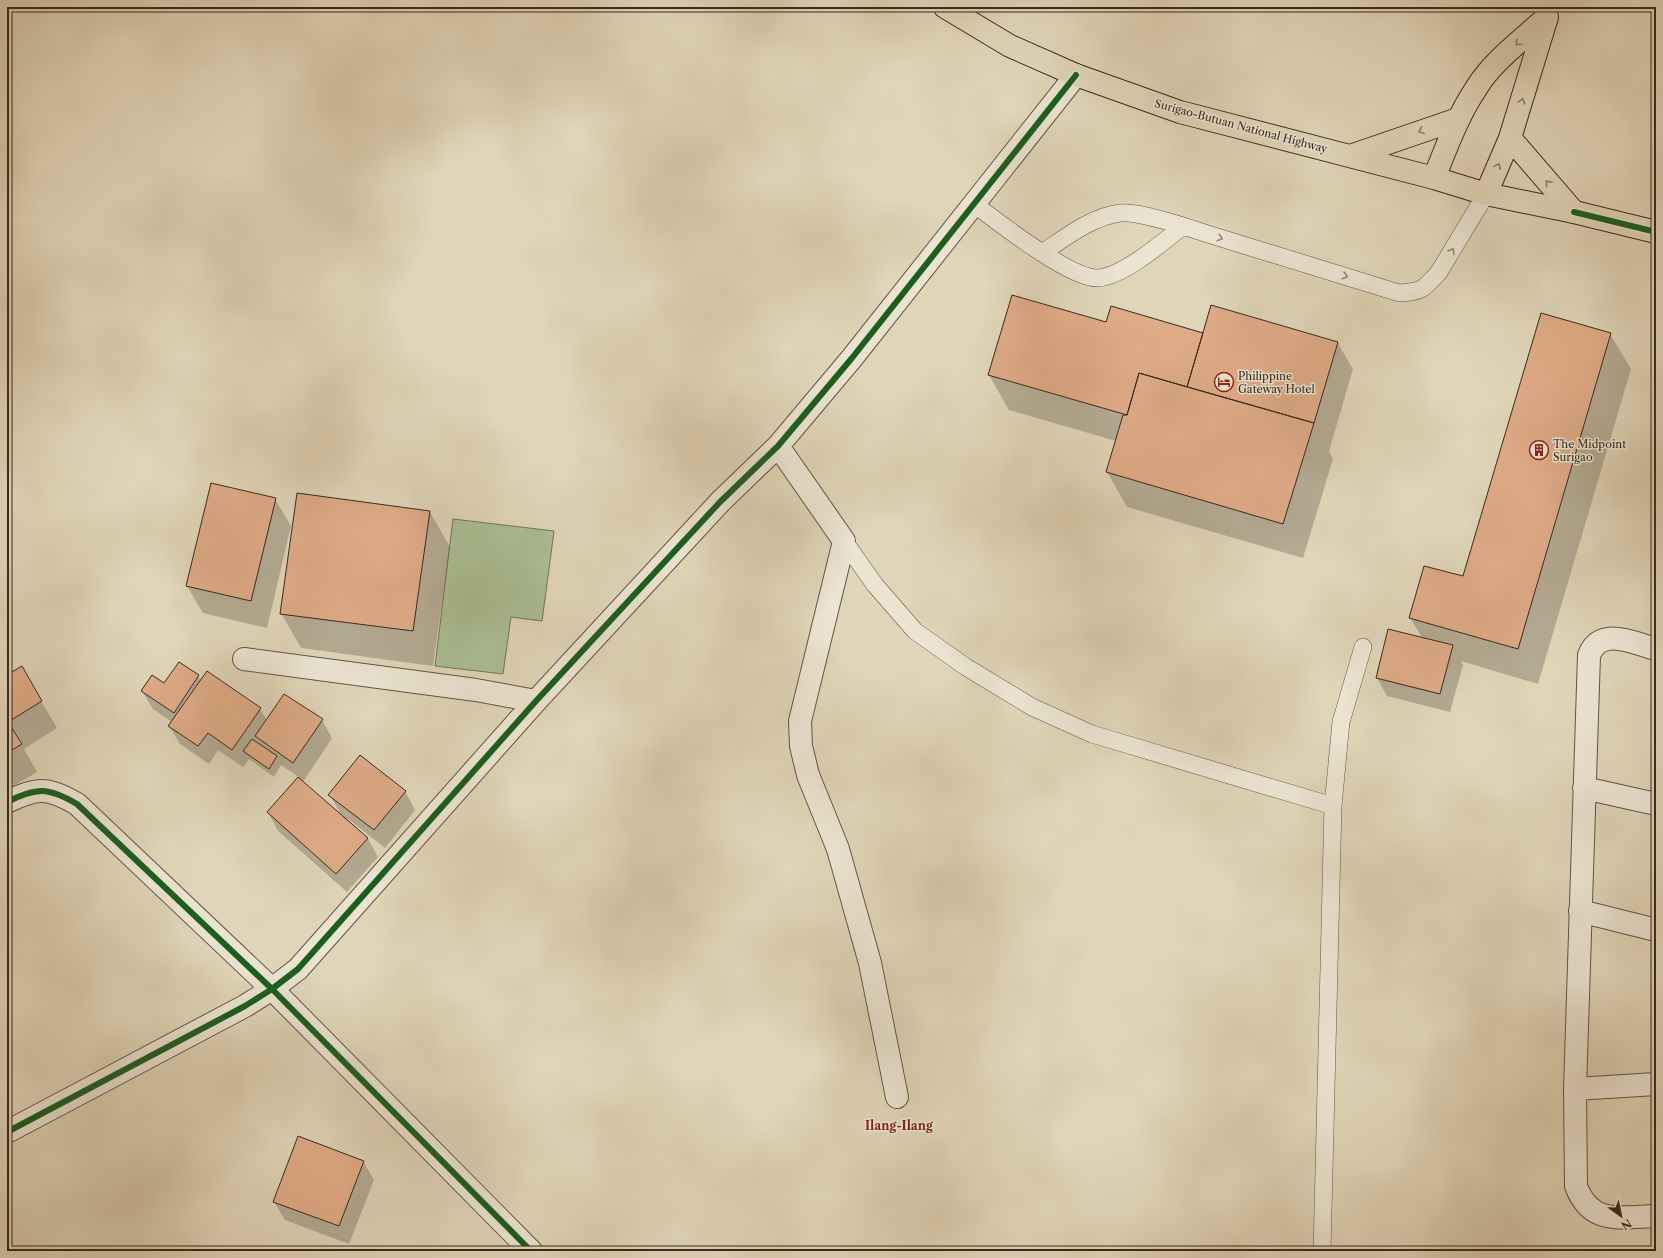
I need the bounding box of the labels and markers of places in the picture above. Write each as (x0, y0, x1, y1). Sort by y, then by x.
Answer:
place label: Philippine Gateway Hotel (1238, 369, 1316, 396)
hotel icon: Philippine Gateway Hotel (1213, 371, 1235, 393)
place label: The Midpoint Surigao (1553, 437, 1626, 464)
building icon: The Midpoint Surigao (1528, 439, 1550, 461)

